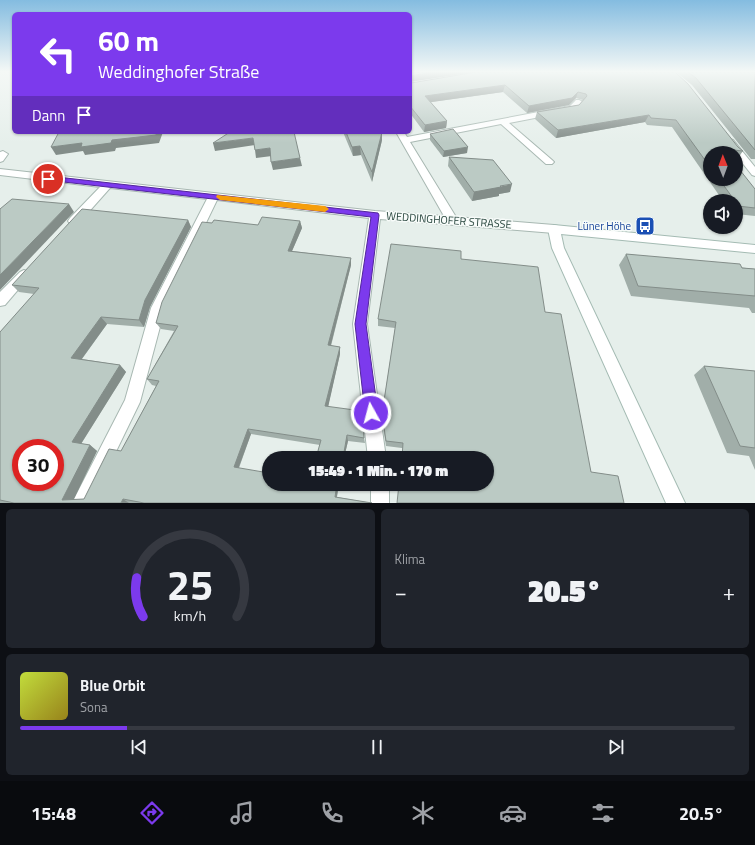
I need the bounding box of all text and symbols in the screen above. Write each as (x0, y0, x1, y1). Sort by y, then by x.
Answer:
text: 60 m (98, 19, 159, 62)
icon: left (32, 28, 84, 80)
text: Weddinghofer Straße (98, 58, 259, 85)
text: Dann (32, 104, 65, 127)
icon: arrive (73, 104, 95, 126)
north arrow (703, 146, 743, 186)
map controls (703, 146, 743, 234)
pin (31, 162, 65, 196)
icon: arrive (37, 168, 59, 190)
button: sound (703, 194, 743, 234)
street label: WEDDINGHOFER STRASSE (386, 208, 512, 232)
bus stop icon: Lüner Höhe (634, 215, 656, 237)
place label: Lüner Höhe (578, 218, 631, 234)
position arrow (350, 392, 392, 434)
speed limit sign: 30 (12, 439, 64, 491)
text: 15:49 · 1 Min. · 170 m (308, 459, 448, 482)
text: Klima (395, 549, 425, 569)
text: 25 (167, 552, 214, 615)
text: 20.5° (528, 568, 602, 614)
text: − (395, 575, 407, 609)
text: + (723, 575, 735, 609)
text: km/h (174, 604, 206, 626)
text: Blue Orbit (80, 674, 145, 697)
text: Sona (80, 697, 107, 717)
icon: previous (128, 736, 150, 758)
icon: pause (366, 736, 388, 758)
icon: next (605, 736, 627, 758)
icon: directions (138, 799, 166, 827)
icon: music (228, 799, 256, 827)
icon: phone (318, 799, 346, 827)
icon: climate (409, 799, 437, 827)
icon: car (499, 799, 527, 827)
icon: filters (589, 799, 617, 827)
text: 15:48 (31, 800, 76, 827)
text: 20.5° (679, 800, 724, 827)

